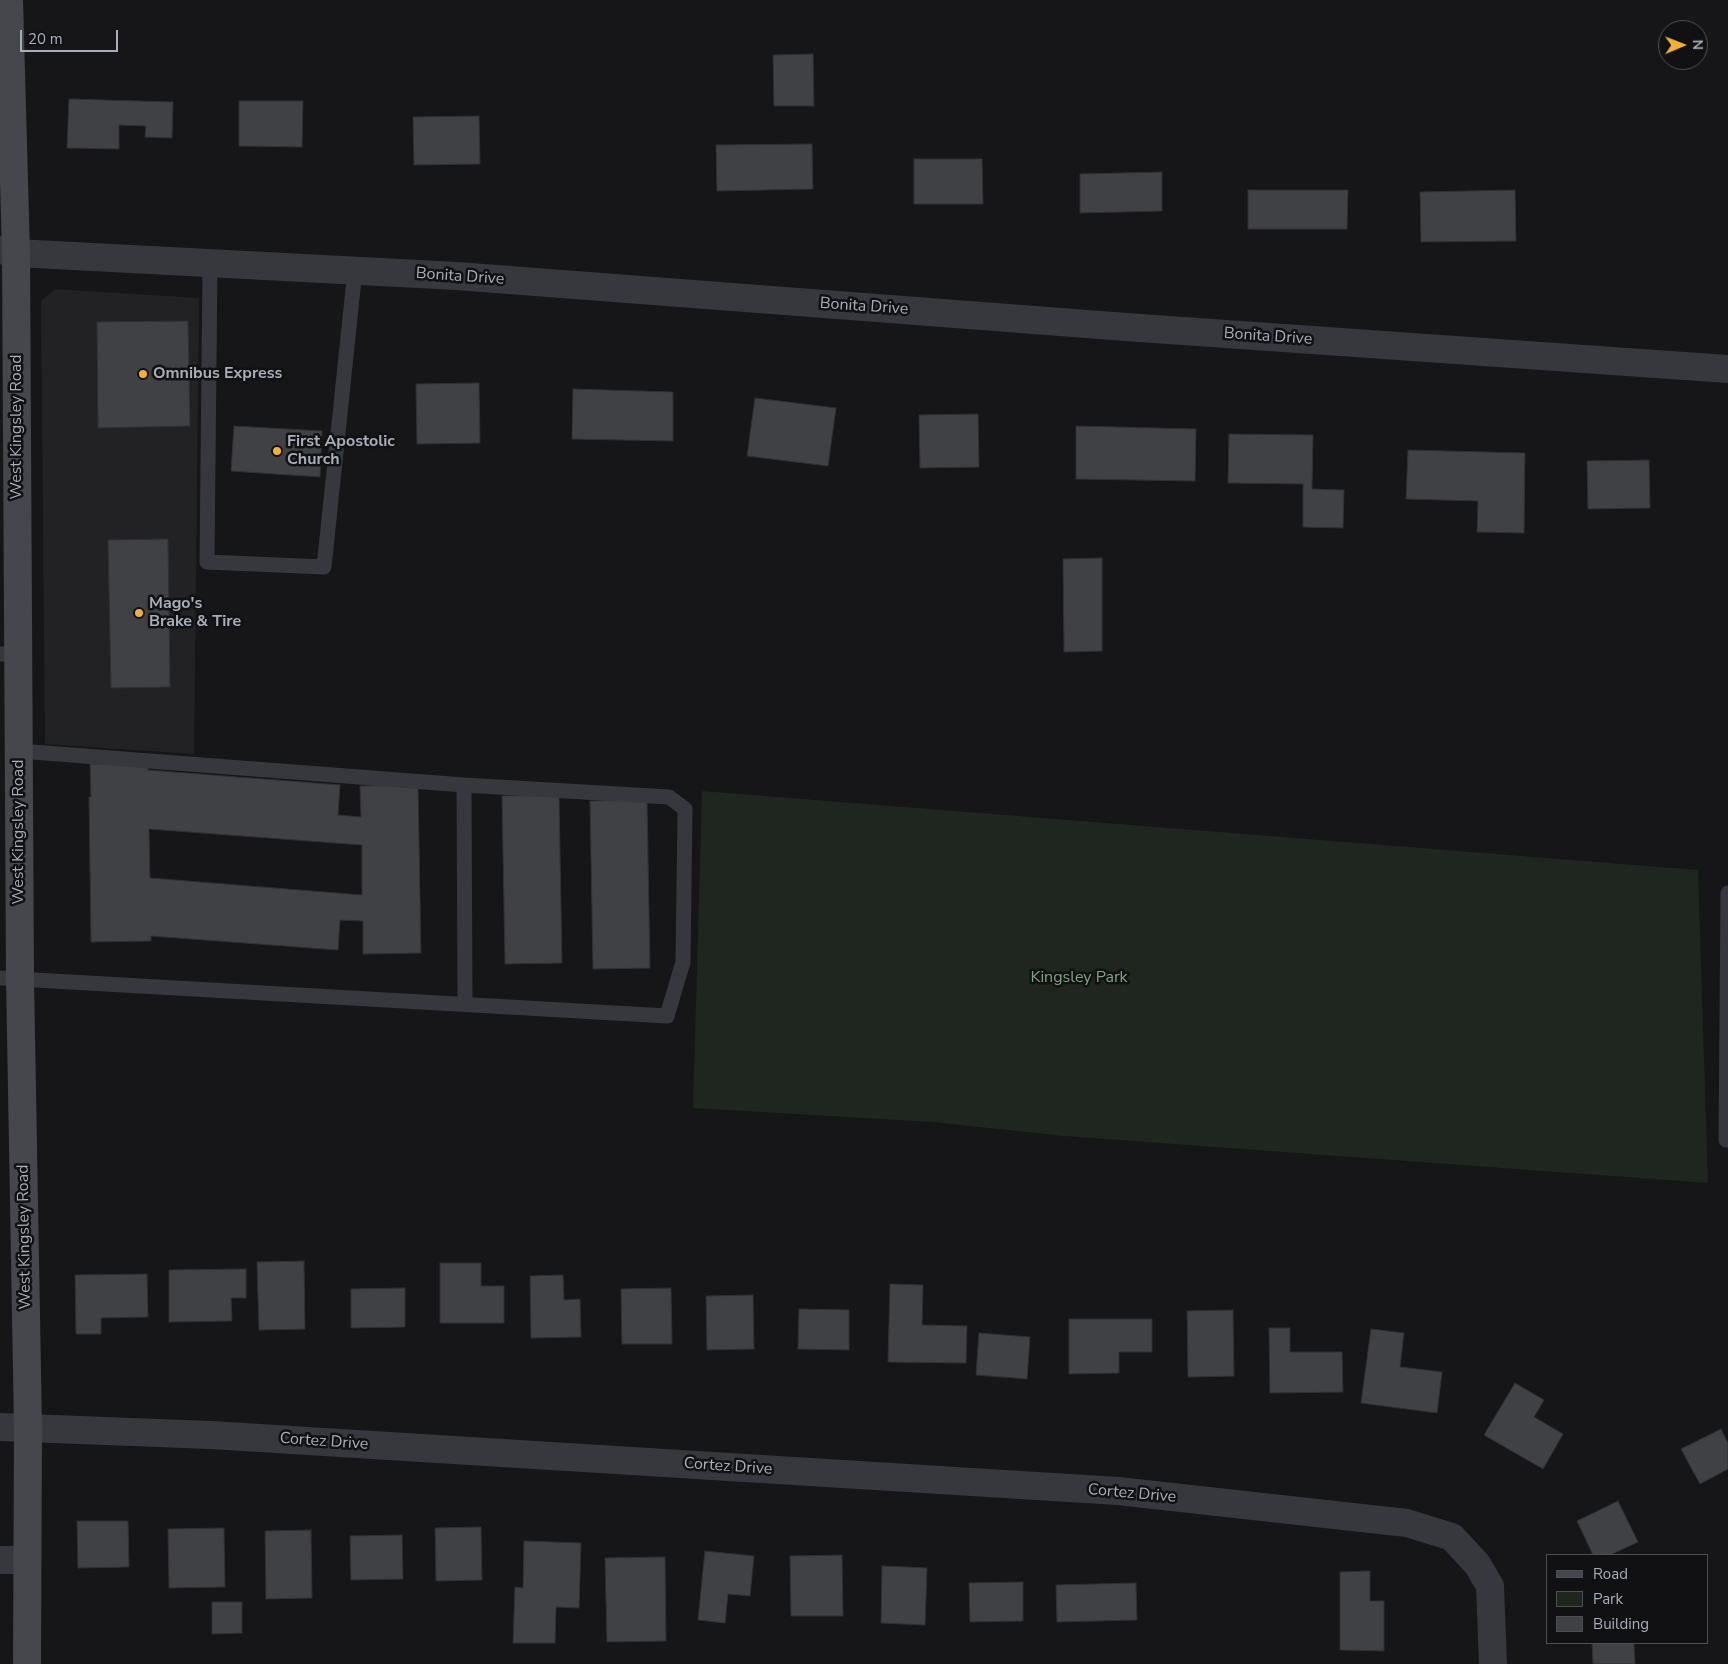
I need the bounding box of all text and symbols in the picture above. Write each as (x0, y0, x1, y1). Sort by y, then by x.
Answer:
scale bar (22, 20, 120, 52)
north arrow (1658, 20, 1708, 70)
text: 20 m (28, 29, 63, 49)
text: N (1688, 39, 1707, 50)
street label: Bonita Drive (415, 264, 505, 290)
street label: Bonita Drive (819, 294, 909, 320)
street label: Bonita Drive (1223, 324, 1313, 350)
street label: West Kingsley Road (7, 354, 27, 500)
place label: Omnibus Express (153, 364, 282, 384)
marker: Omnibus Express (137, 368, 149, 380)
place label: First Apostolic Church (287, 432, 395, 470)
marker: First Apostolic Church (271, 445, 283, 457)
place label: Mago's Brake & Tire (149, 594, 241, 632)
marker: Mago's Brake & Tire (133, 607, 145, 619)
street label: West Kingsley Road (9, 759, 29, 905)
park label: Kingsley Park (1030, 968, 1128, 988)
street label: West Kingsley Road (14, 1164, 36, 1310)
street label: Cortez Drive (279, 1429, 369, 1455)
street label: Cortez Drive (683, 1454, 773, 1480)
street label: Cortez Drive (1087, 1481, 1177, 1507)
legend (1546, 1554, 1708, 1644)
text: Road (1593, 1564, 1628, 1584)
text: Park (1593, 1589, 1623, 1609)
text: Building (1593, 1614, 1649, 1634)

